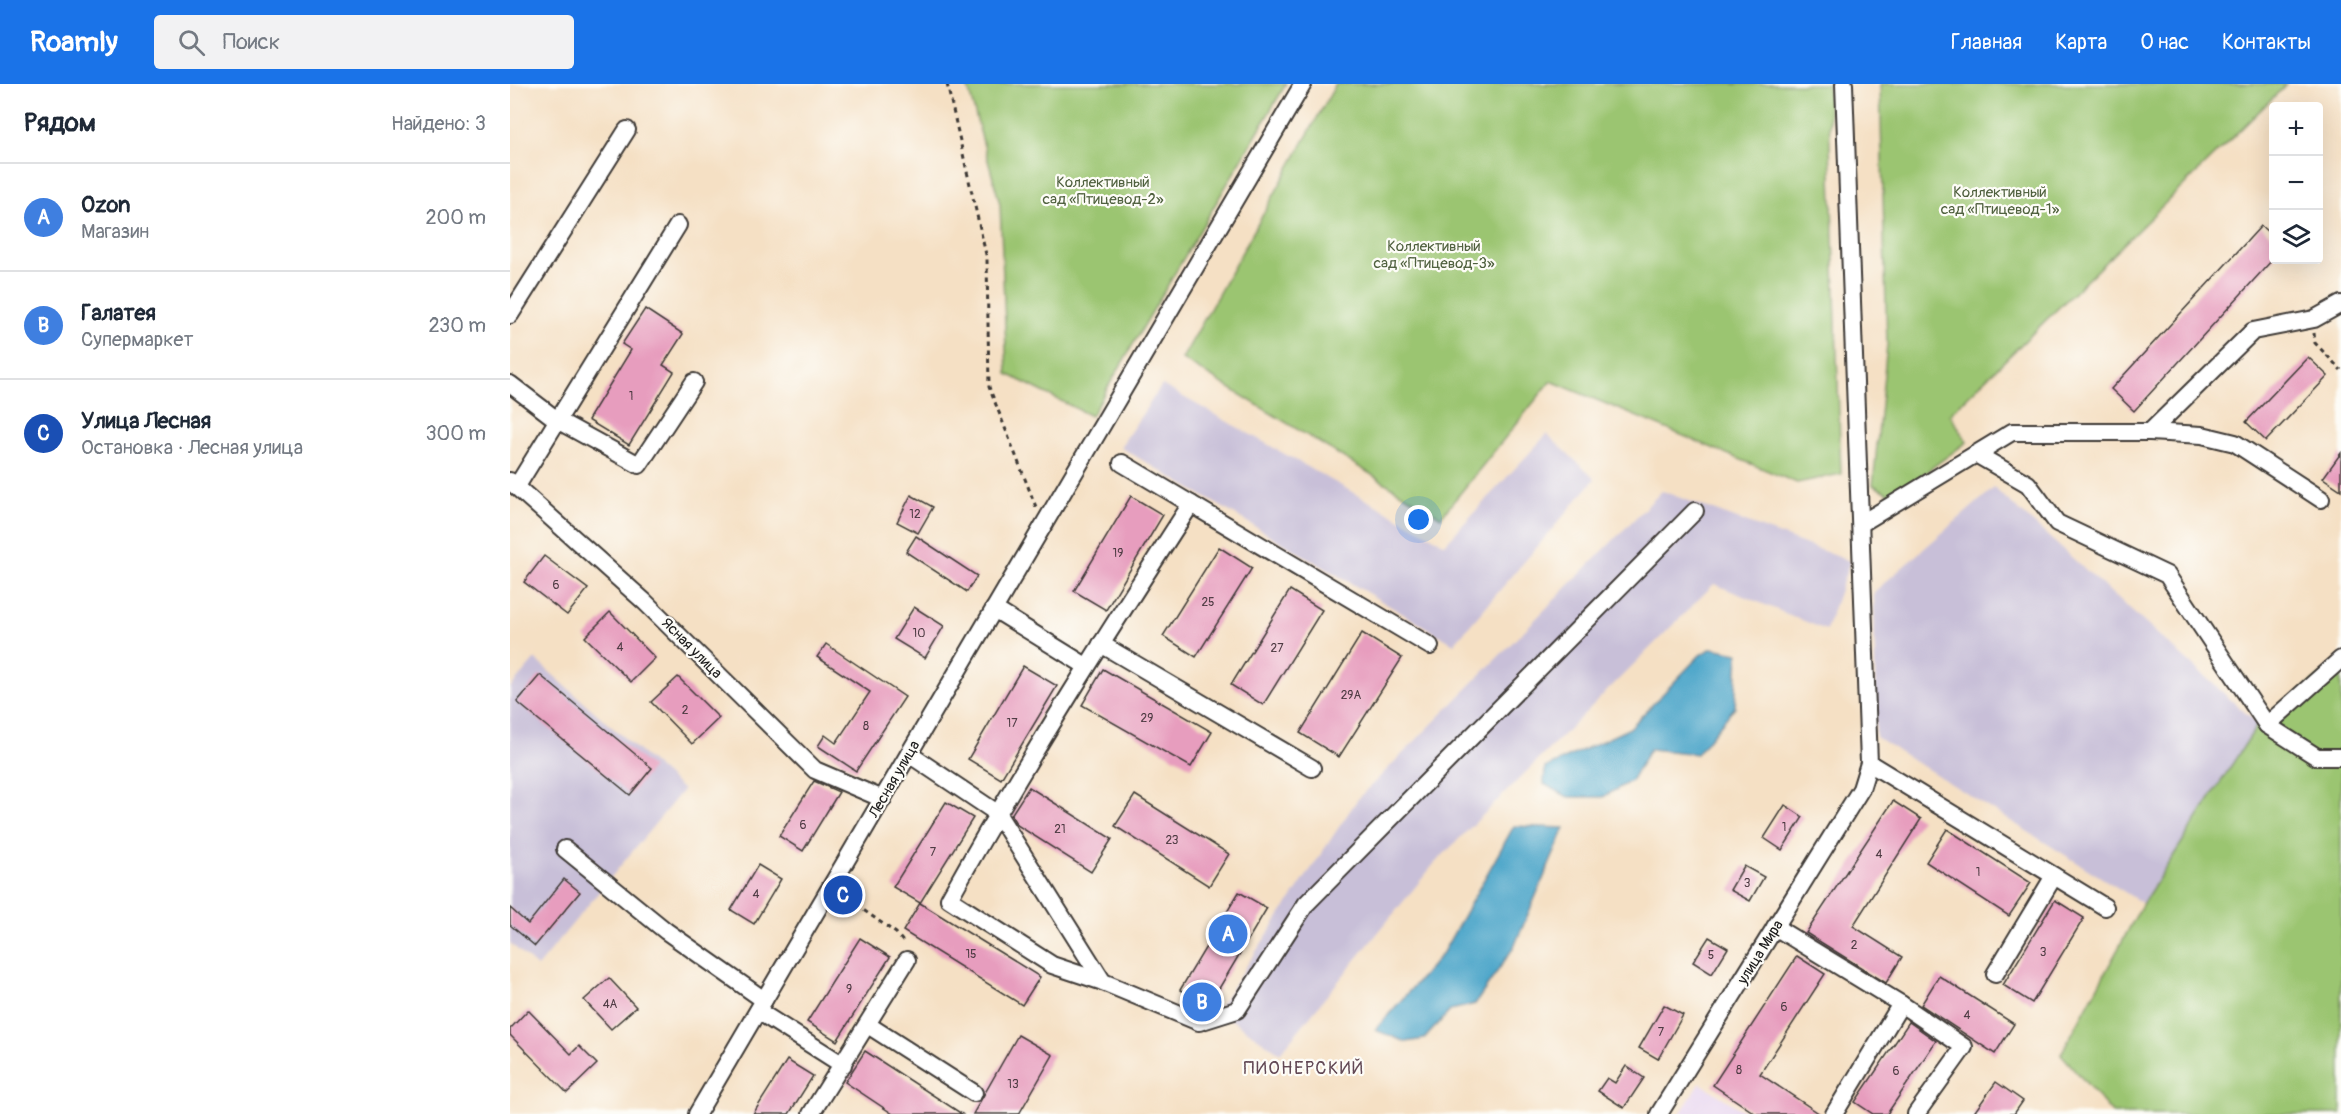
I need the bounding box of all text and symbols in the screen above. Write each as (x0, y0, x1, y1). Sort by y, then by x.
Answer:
search box (154, 15, 574, 69)
text: Roamly (30, 25, 118, 60)
icon: search (175, 26, 208, 59)
text: Поиск (223, 28, 280, 56)
text: Главная (1951, 29, 2022, 56)
text: Карта (2055, 29, 2107, 56)
text: О нас (2140, 29, 2189, 56)
text: Контакты (2222, 29, 2311, 56)
map controls (2269, 102, 2323, 264)
button: + (2269, 102, 2323, 156)
text: Рядом (24, 107, 96, 139)
text: Найдено: 3 (391, 111, 486, 136)
button: − (2269, 156, 2323, 210)
park label: Коллективный сад «Птицевод-2» (1042, 173, 1164, 209)
park label: Коллективный сад «Птицевод-1» (1941, 183, 2060, 219)
text: Ozon (81, 191, 130, 219)
text: A (37, 205, 50, 230)
text: 200 m (425, 205, 486, 230)
button: layers (2269, 210, 2323, 264)
text: Магазин (81, 219, 149, 244)
park label: Коллективный сад «Птицевод-3» (1373, 237, 1495, 273)
text: Галатея (81, 299, 156, 327)
text: B (38, 313, 49, 338)
text: 230 m (429, 313, 486, 338)
text: Супермаркет (81, 327, 193, 352)
house number: 1 (629, 389, 633, 404)
text: Улица Лесная (81, 407, 211, 435)
text: C (37, 421, 50, 446)
text: 300 m (425, 421, 486, 446)
text: Остановка · Лесная улица (81, 435, 303, 460)
your location (1404, 505, 1433, 534)
house number: 12 (909, 507, 921, 522)
house number: 19 (1113, 546, 1123, 561)
house number: 6 (553, 578, 560, 593)
house number: 25 (1201, 595, 1215, 610)
street label: Ясная улица (657, 614, 726, 683)
house number: 10 (913, 626, 925, 641)
house number: 4 (617, 640, 624, 655)
house number: 27 (1270, 641, 1284, 656)
house number: 29А (1341, 688, 1362, 703)
house number: 2 (682, 703, 689, 718)
house number: 29 (1141, 711, 1153, 726)
house number: 17 (1006, 716, 1018, 731)
house number: 8 (863, 719, 869, 734)
street label: Лесная улица (864, 737, 924, 822)
house number: 6 (800, 818, 807, 833)
house number: 1 (1782, 820, 1786, 835)
house number: 21 (1054, 822, 1066, 837)
house number: 23 (1165, 833, 1179, 848)
house number: 7 (930, 845, 937, 860)
house number: 4 (1876, 847, 1883, 862)
house number: 1 (1976, 865, 1980, 880)
pin: C (824, 872, 862, 918)
house number: 3 (1744, 876, 1751, 891)
house number: 4 (753, 887, 760, 902)
pin: A (1208, 912, 1248, 956)
street label: улица Мира (1733, 917, 1788, 989)
house number: 2 (1851, 938, 1858, 953)
house number: 3 (2040, 945, 2047, 960)
house number: 15 (965, 947, 977, 962)
house number: 5 (1708, 948, 1714, 963)
pin: B (1182, 980, 1222, 1024)
house number: 9 (846, 982, 852, 997)
house number: 4А (603, 997, 618, 1012)
house number: 6 (1781, 1000, 1788, 1015)
house number: 4 (1964, 1008, 1971, 1023)
house number: 7 (1658, 1025, 1665, 1040)
district label: ПИОНЕРСКИЙ (1244, 1057, 1364, 1080)
house number: 8 (1736, 1063, 1742, 1078)
house number: 6 (1893, 1064, 1900, 1079)
house number: 13 (1007, 1077, 1019, 1092)

